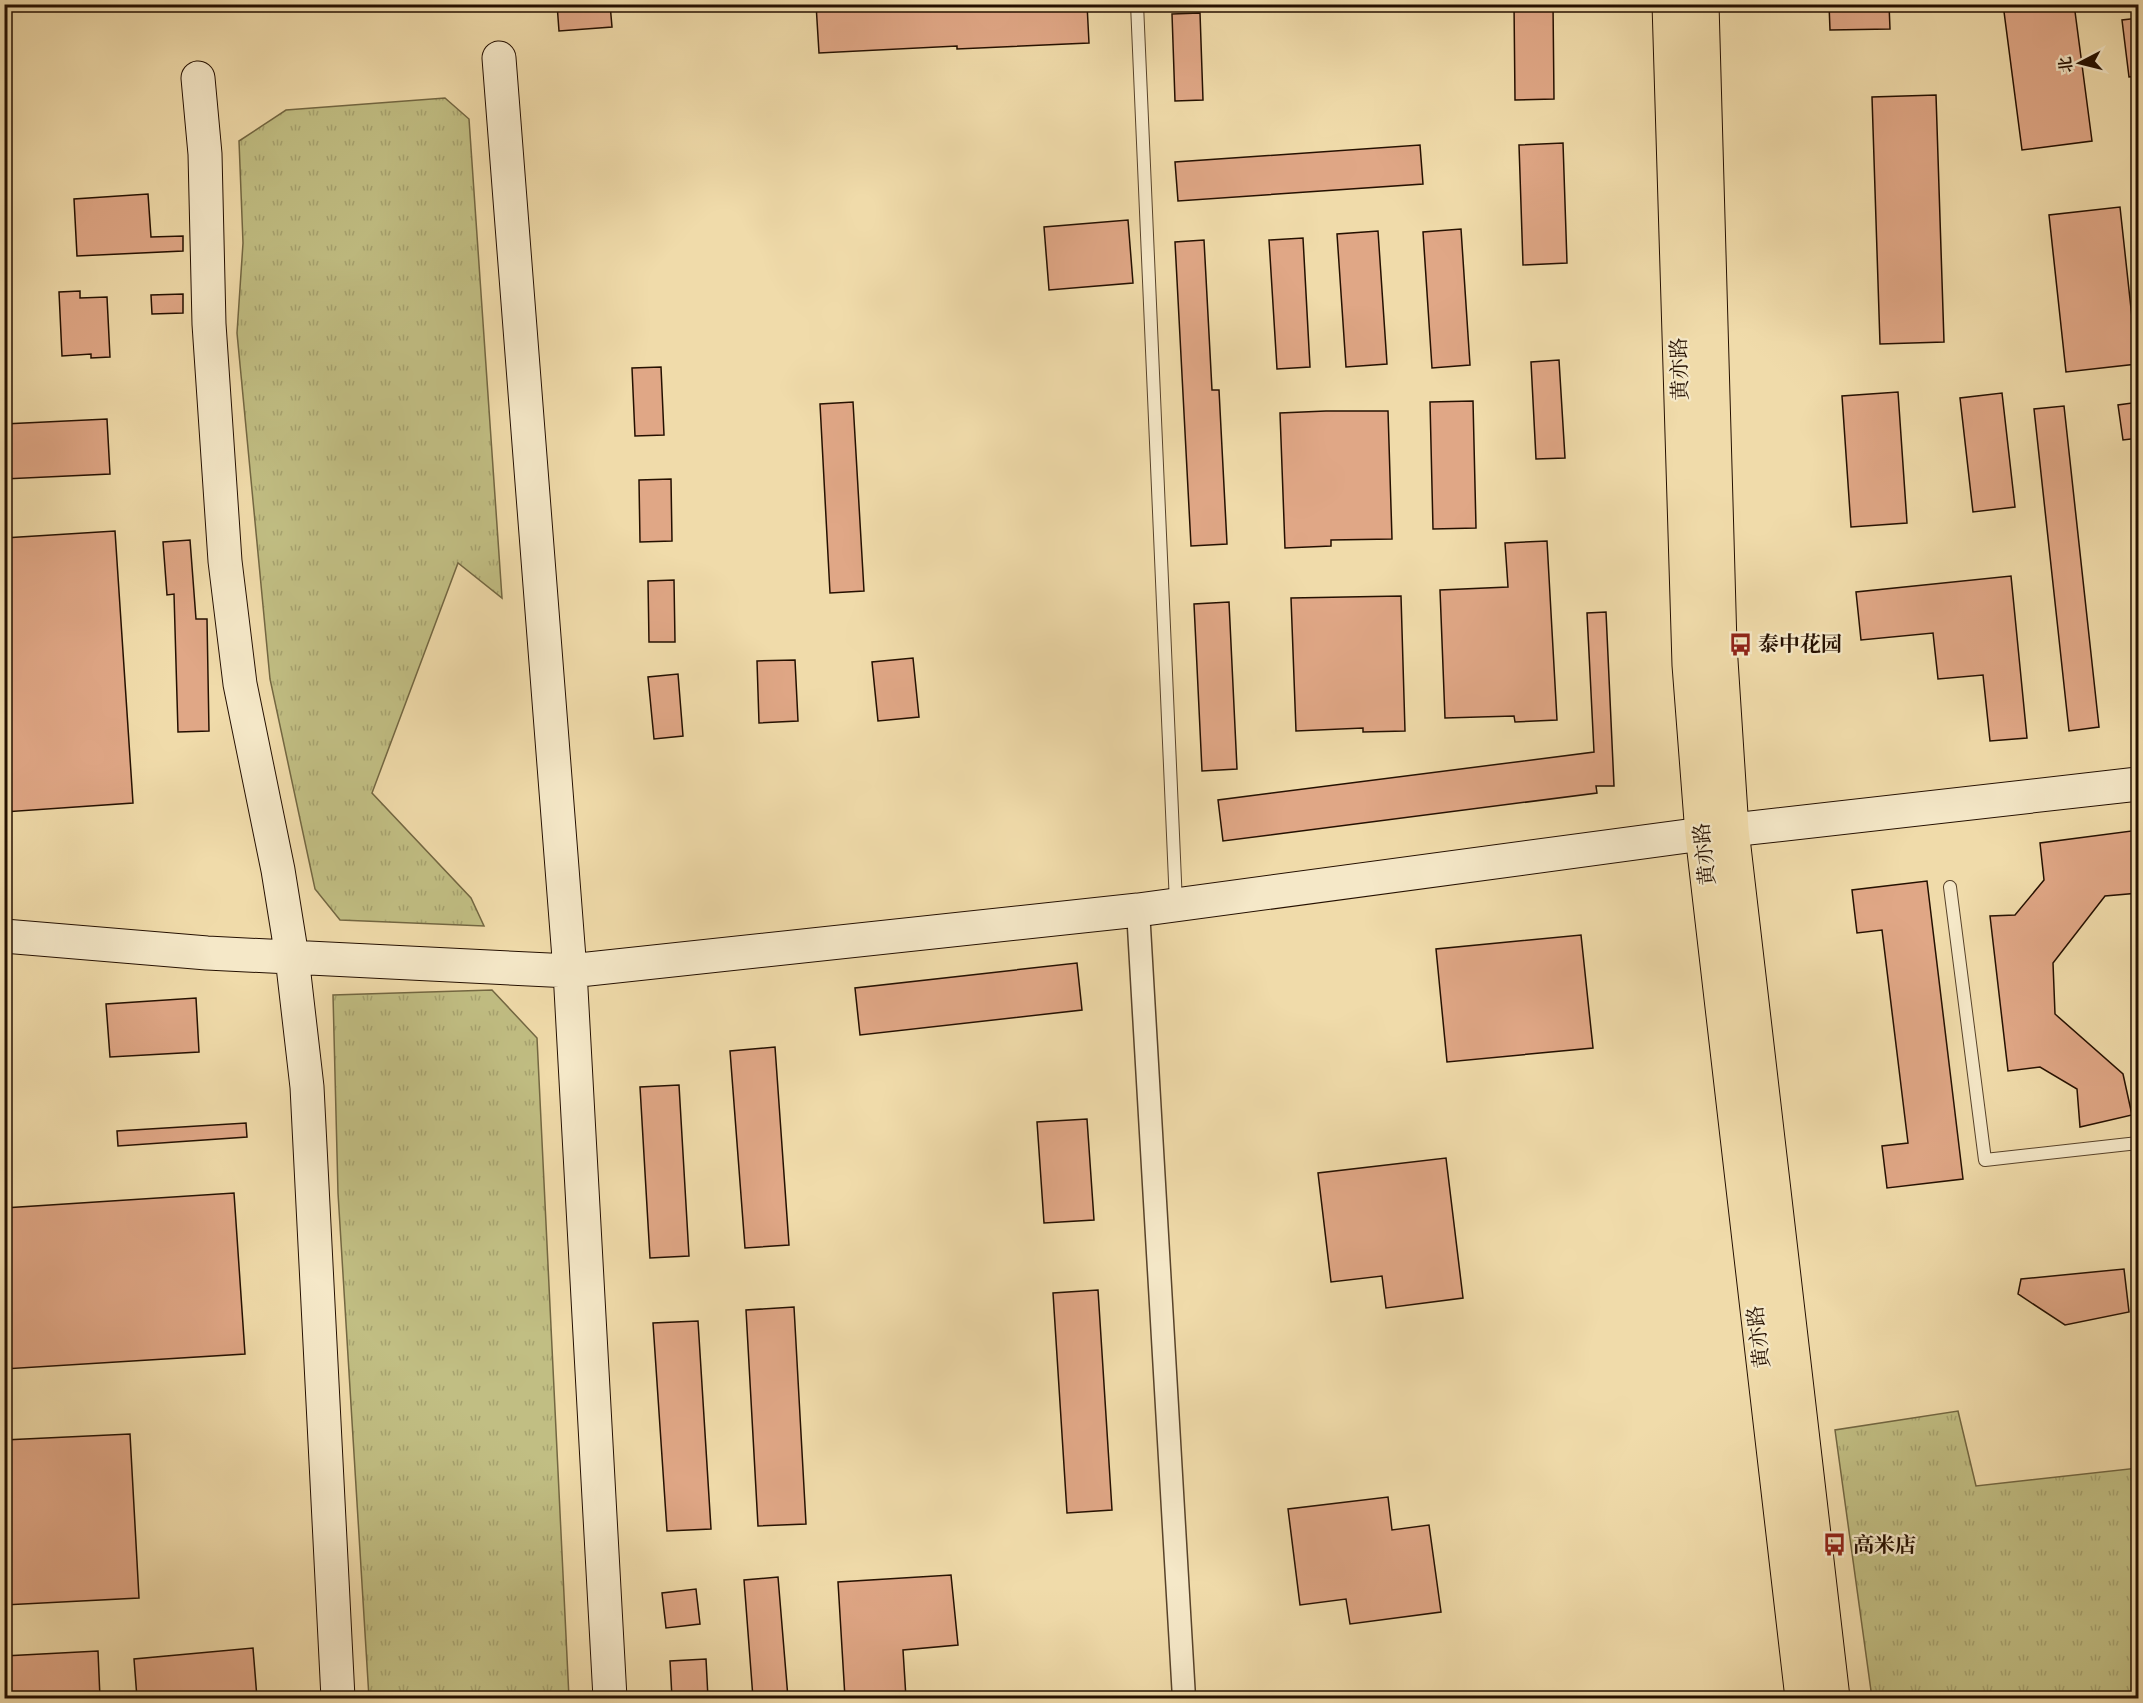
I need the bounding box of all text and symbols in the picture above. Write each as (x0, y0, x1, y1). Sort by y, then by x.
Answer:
north arrow (2050, 33, 2110, 93)
text: 北 (2055, 56, 2077, 74)
street label: 黄亦路 (1665, 337, 1695, 401)
bus stop icon: 泰中花园 (1727, 631, 1753, 657)
place label: 泰中花园 (1758, 631, 1842, 658)
street label: 黄亦路 (1688, 821, 1722, 887)
street label: 黄亦路 (1742, 1304, 1776, 1370)
bus stop icon: 高米店 (1822, 1532, 1848, 1558)
place label: 高米店 (1853, 1532, 1916, 1559)

